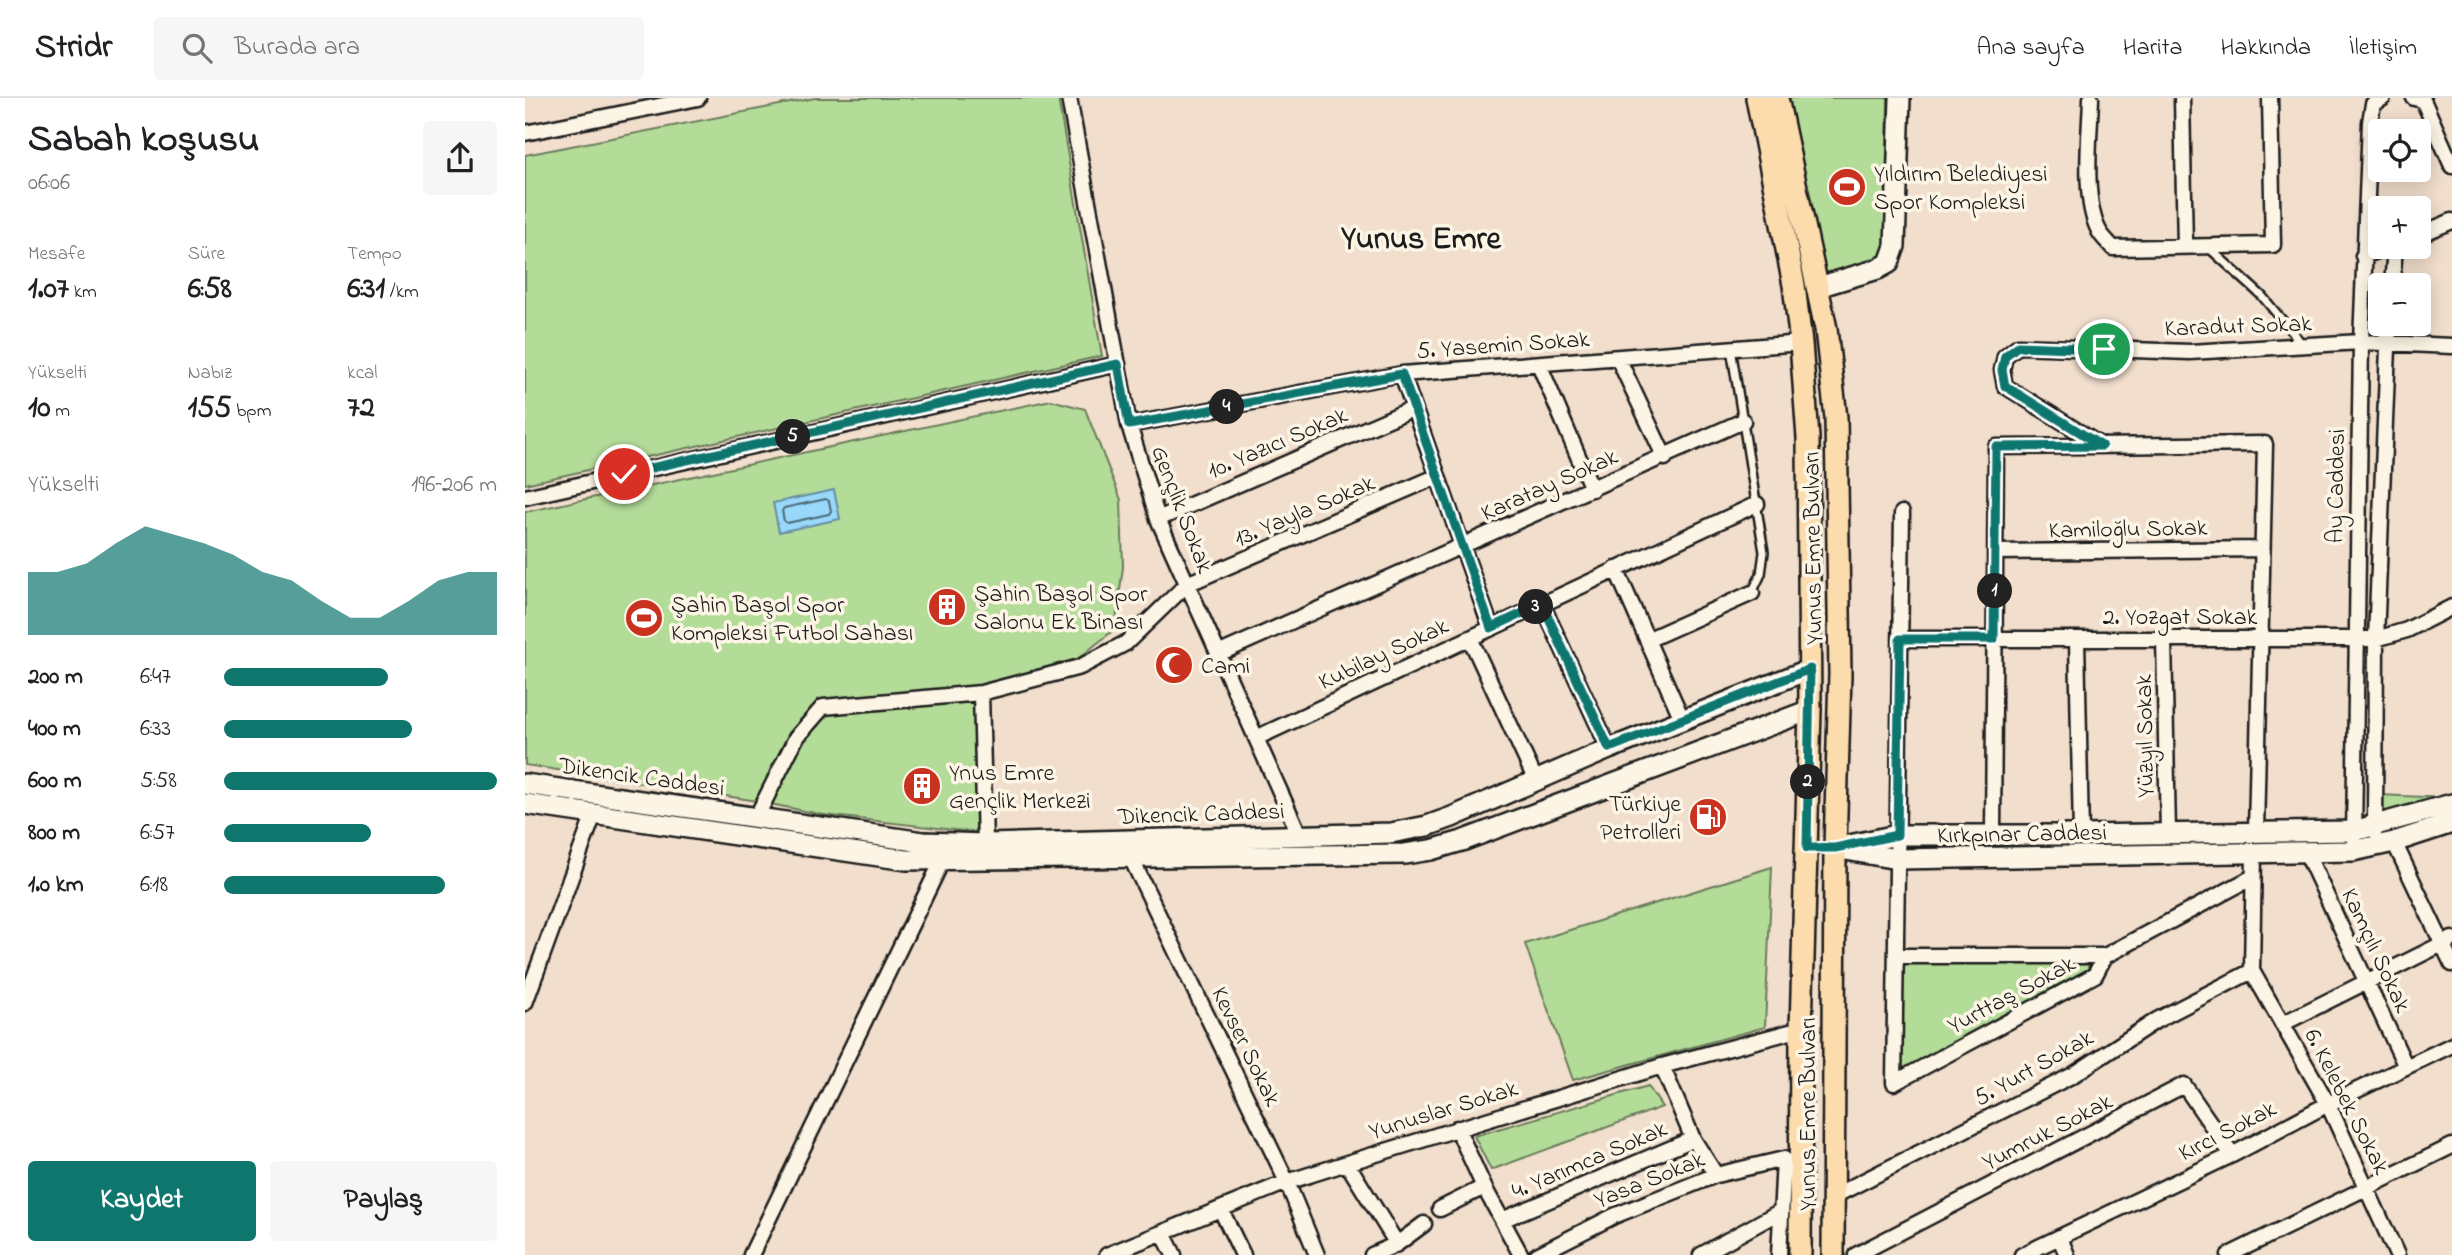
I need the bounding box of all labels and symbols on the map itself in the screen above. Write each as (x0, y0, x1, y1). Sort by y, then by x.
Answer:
place label: Yıldırım Belediyesi Spor Kompleksi (1874, 158, 2048, 221)
sports icon: Yıldırım Belediyesi Spor Kompleksi (1826, 166, 1868, 208)
district label: Yunus Emre (1340, 217, 1502, 264)
street label: Karadut Sokak (2164, 307, 2313, 348)
pin (2074, 319, 2134, 379)
street label: 5. Yasemin Sokak (1415, 323, 1591, 370)
pin: 4 (1209, 390, 1245, 424)
street label: 10. Yazıcı Sokak (1202, 399, 1354, 490)
pin: 5 (775, 420, 811, 454)
street label: Ay Caddesi (2319, 428, 2357, 544)
street label: Karatay Sokak (1476, 440, 1625, 533)
street label: Gençlik Sokak (1140, 441, 1221, 579)
pin (594, 444, 654, 504)
street label: Yunus Emre Bulvarı (1795, 451, 1834, 645)
street label: 13. Yayla Sokak (1229, 467, 1382, 559)
street label: Kamiloğlu Sokak (2048, 512, 2208, 549)
pin: 1 (1977, 574, 2013, 608)
place label: Şahin Başol Spor Salonu Ek Binası (974, 578, 1148, 641)
building icon: Şahin Başol Spor Salonu Ek Binası (926, 586, 968, 628)
place label: Şahin Başol Spor Kompleksi Futbol Sahası (671, 589, 913, 652)
pin: 3 (1518, 589, 1553, 624)
sports icon: Şahin Başol Spor Kompleksi Futbol Sahası (623, 597, 665, 639)
street label: 2. Yozgat Sokak (2103, 601, 2258, 636)
street label: Kubilay Sokak (1313, 610, 1456, 702)
mosque icon: Cami (1153, 644, 1195, 686)
place label: Cami (1201, 650, 1250, 685)
street label: Yüzyıl Sokak (2128, 673, 2166, 798)
street label: Dikencik Caddesi (556, 749, 727, 807)
place label: Ynus Emre Gençlik Merkezi (949, 757, 1091, 820)
pin: 2 (1791, 764, 1825, 800)
building icon: Ynus Emre Gençlik Merkezi (901, 765, 943, 807)
place label: Türkiye Petrolleri (1600, 788, 1681, 851)
street label: Dikencik Caddesi (1116, 795, 1285, 836)
fuel station icon: Türkiye Petrolleri (1687, 796, 1729, 838)
street label: Kırkpınar Caddesi (1937, 817, 2107, 854)
street label: Kamçılı Sokak (2331, 883, 2419, 1019)
street label: Yurttaş Sokak (1942, 948, 2083, 1045)
street label: Kevser Sokak (1201, 981, 1289, 1113)
street label: Yunus Emre Bulvarı (1792, 1017, 1827, 1211)
street label: 5. Yurt Sokak (1968, 1022, 2101, 1116)
street label: 6. Kelebek Sokak (2294, 1023, 2398, 1182)
street label: Yunuslar Sokak (1365, 1072, 1523, 1151)
street label: Yumruk Sokak (1977, 1085, 2120, 1181)
street label: Kırcı Sokak (2173, 1092, 2284, 1172)
street label: 4. Yarımca Sokak (1507, 1113, 1674, 1210)
street label: Yasa Sokak (1589, 1143, 1711, 1219)

